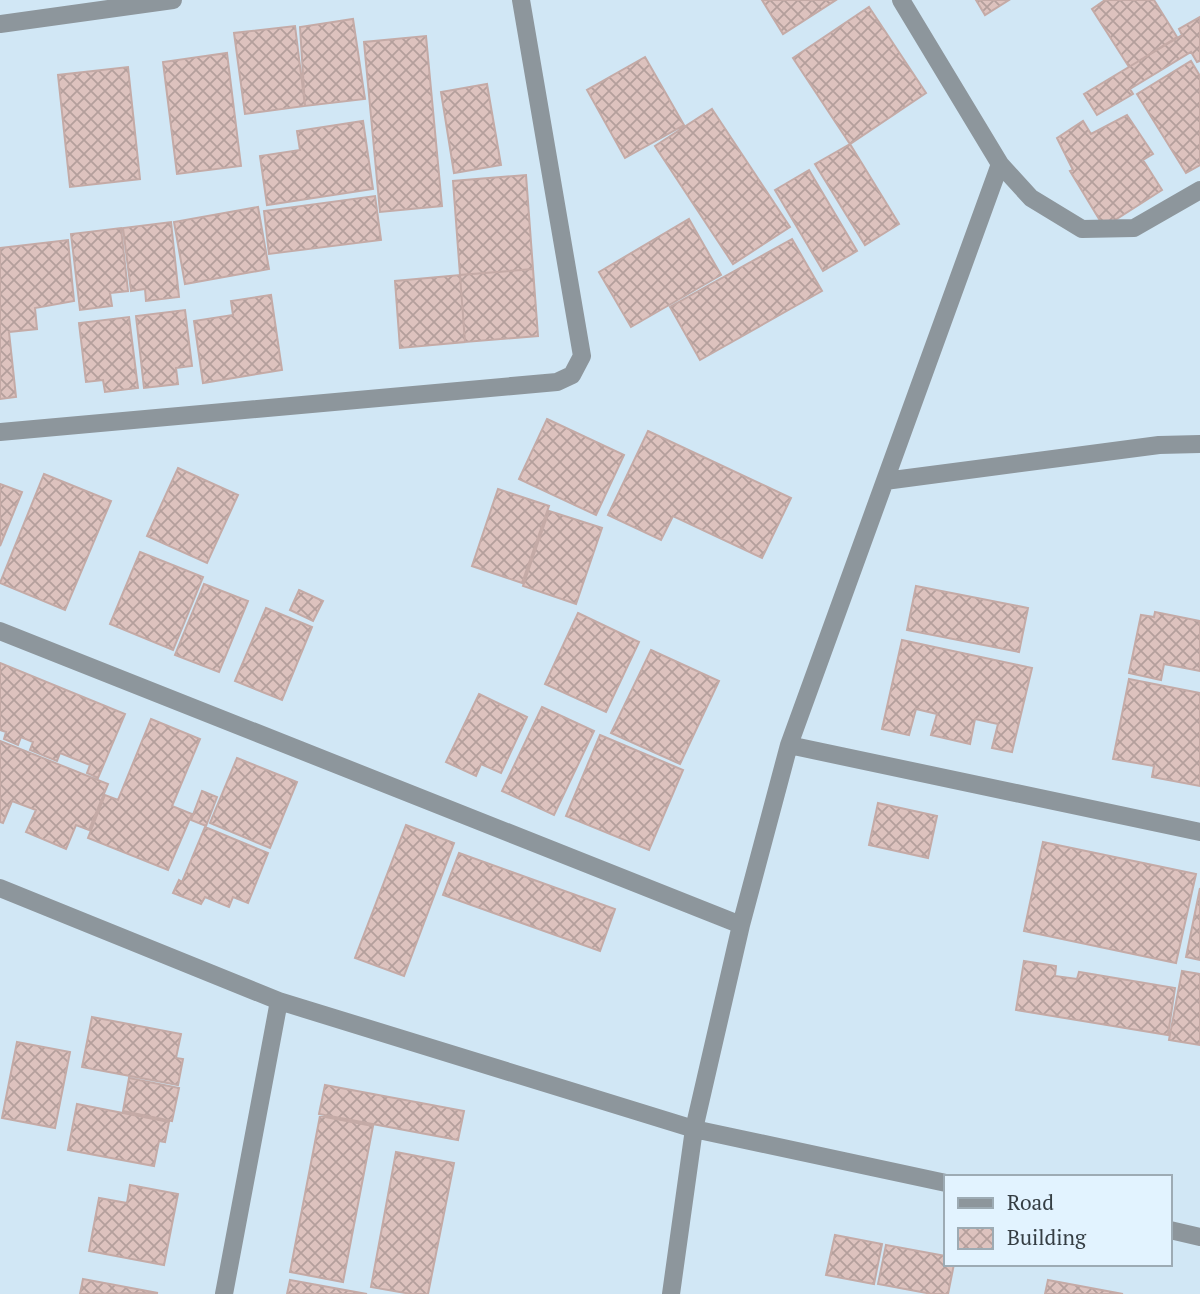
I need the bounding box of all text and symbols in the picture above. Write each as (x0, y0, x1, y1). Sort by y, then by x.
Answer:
legend (944, 1175, 1172, 1266)
text: Road (1007, 1188, 1054, 1216)
text: Building (1007, 1223, 1087, 1251)

